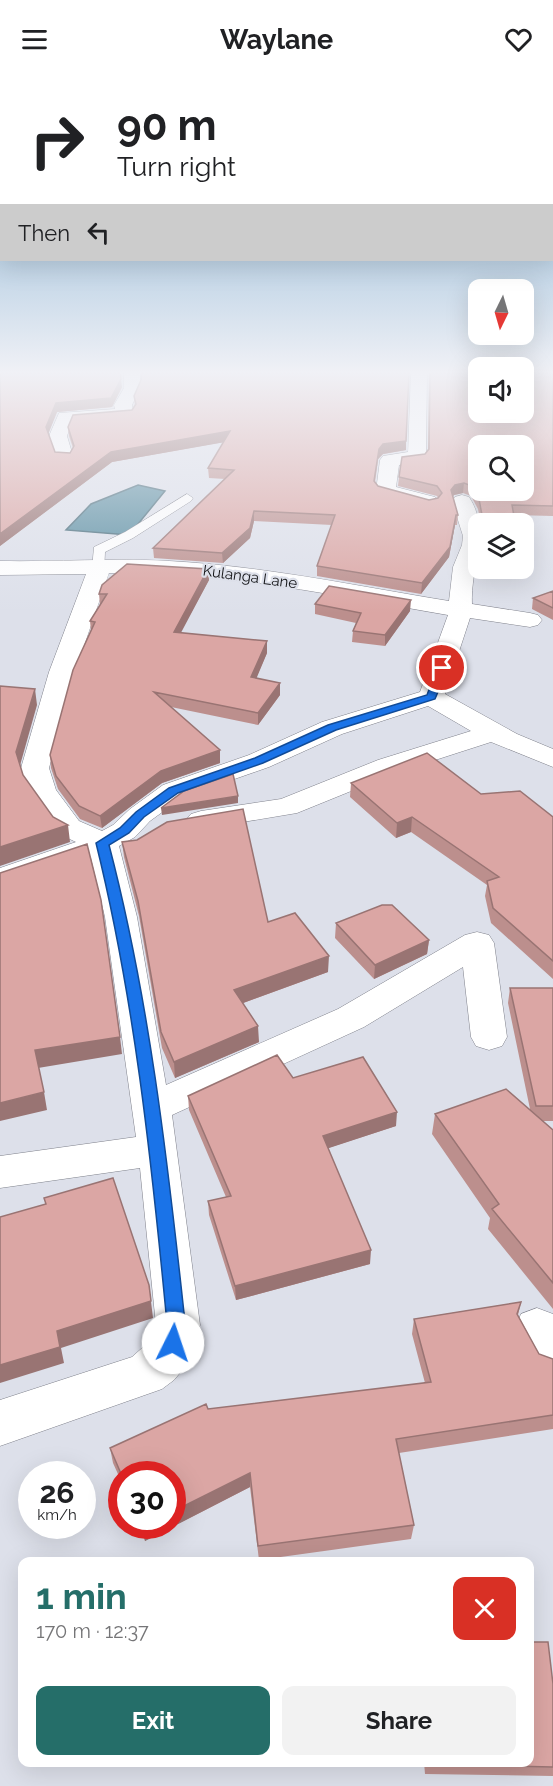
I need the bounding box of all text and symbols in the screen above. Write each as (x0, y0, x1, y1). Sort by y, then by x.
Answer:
icon: menu (18, 23, 51, 56)
icon: heart (502, 23, 535, 56)
text: Waylane (220, 24, 333, 55)
text: 90 m (117, 101, 217, 150)
icon: right (18, 102, 96, 180)
text: Turn right (117, 151, 236, 182)
icon: left (82, 216, 115, 249)
text: Then (18, 220, 70, 246)
north arrow (468, 279, 534, 345)
map controls (468, 279, 534, 579)
button: sound (468, 357, 534, 423)
button: search (468, 435, 534, 501)
button: layers (468, 513, 534, 579)
street label: Kulanga Lane (202, 561, 298, 593)
pin (416, 642, 467, 693)
icon: arrive (425, 651, 458, 684)
position arrow (141, 1311, 205, 1375)
speed limit sign: 30 (108, 1461, 186, 1539)
text: 26 (39, 1475, 75, 1510)
text: km/h (37, 1506, 77, 1524)
text: 1 min (36, 1575, 127, 1617)
button: close (453, 1577, 516, 1640)
text: 170 m · 12:37 (36, 1619, 149, 1643)
button: Exit (36, 1686, 270, 1755)
button: Share (282, 1686, 516, 1755)

